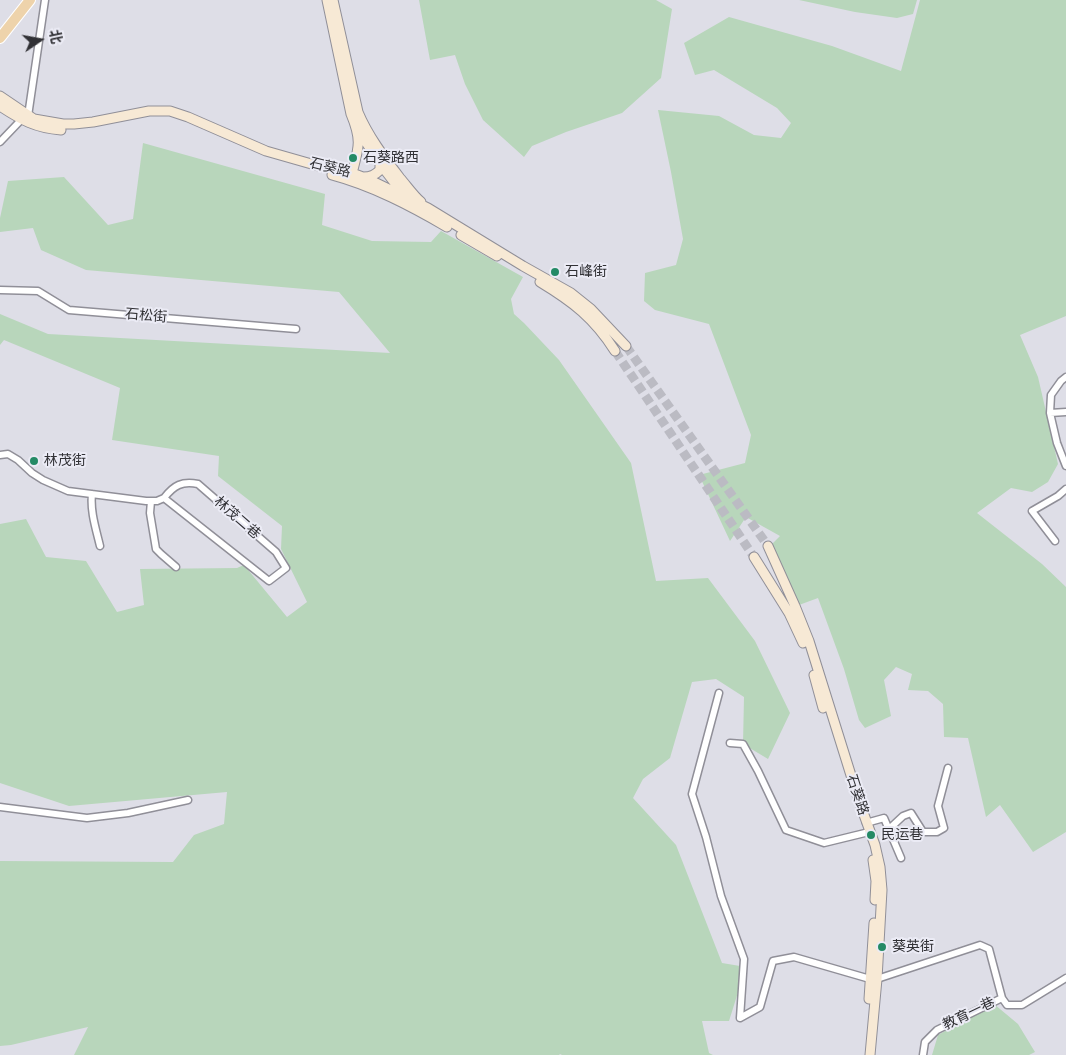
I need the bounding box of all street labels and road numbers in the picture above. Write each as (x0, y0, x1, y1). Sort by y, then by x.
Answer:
street label: 石葵路 (308, 155, 352, 181)
street label: 石松街 (124, 306, 168, 326)
street label: 林茂二巷 (210, 493, 264, 543)
street label: 石葵路 (843, 772, 871, 818)
street label: 教育一巷 (940, 994, 998, 1034)

